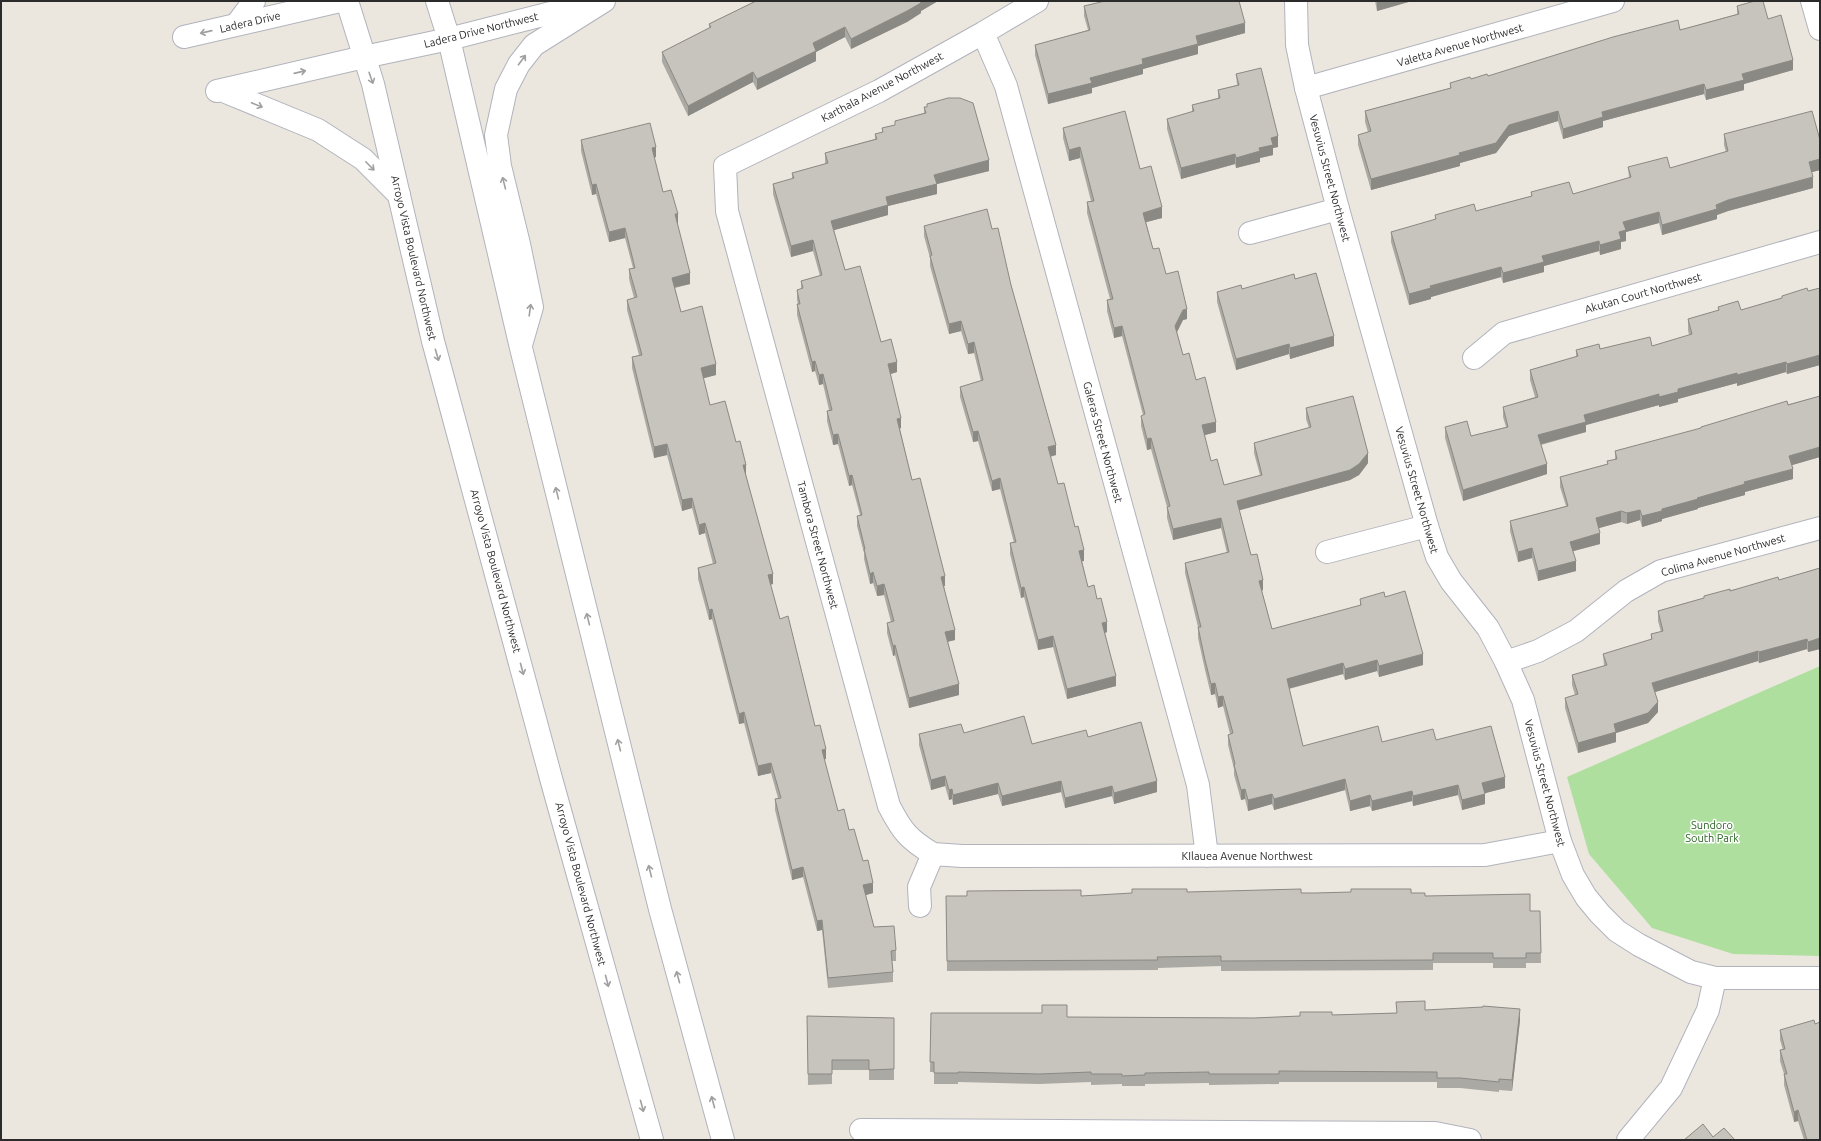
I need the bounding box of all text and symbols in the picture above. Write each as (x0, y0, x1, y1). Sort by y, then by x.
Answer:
street label: Ladera Drive (218, 9, 282, 35)
street label: Ladera Drive Northwest (423, 10, 540, 50)
street label: Valetta Avenue Northwest (1396, 21, 1525, 69)
one-way arrow (200, 28, 213, 36)
street label: Karthala Avenue Northwest (819, 49, 946, 124)
one-way arrow (518, 54, 526, 65)
one-way arrow (293, 67, 306, 75)
one-way arrow (368, 72, 375, 85)
one-way arrow (250, 102, 262, 109)
street label: Vesuvius Street Northwest (1307, 113, 1353, 244)
one-way arrow (365, 161, 375, 171)
street label: Arroyo Vista Boulevard Northwest (389, 174, 439, 342)
one-way arrow (500, 177, 507, 190)
street label: Akutan Court Northwest (1583, 270, 1703, 315)
one-way arrow (526, 304, 534, 317)
one-way arrow (434, 348, 441, 361)
street label: Galeras Street Northwest (1081, 380, 1125, 505)
street label: Vesuvius Street Northwest (1393, 425, 1441, 555)
street label: Tambora Street Northwest (795, 480, 841, 611)
one-way arrow (552, 486, 560, 499)
street label: Arroyo Vista Boulevard Northwest (468, 488, 524, 655)
street label: Colima Avenue Northwest (1659, 531, 1787, 579)
one-way arrow (584, 613, 591, 626)
one-way arrow (519, 662, 526, 675)
street label: Vesuvius Street Northwest (1522, 718, 1568, 849)
one-way arrow (615, 739, 622, 752)
street label: Arroyo Vista Boulevard Northwest (553, 801, 609, 968)
park label: Sundoro South Park (1685, 819, 1739, 844)
street label: KIlauea Avenue Northwest (1182, 850, 1313, 862)
one-way arrow (646, 865, 654, 878)
one-way arrow (674, 971, 682, 984)
one-way arrow (604, 974, 612, 987)
one-way arrow (709, 1096, 716, 1109)
one-way arrow (639, 1099, 646, 1112)

